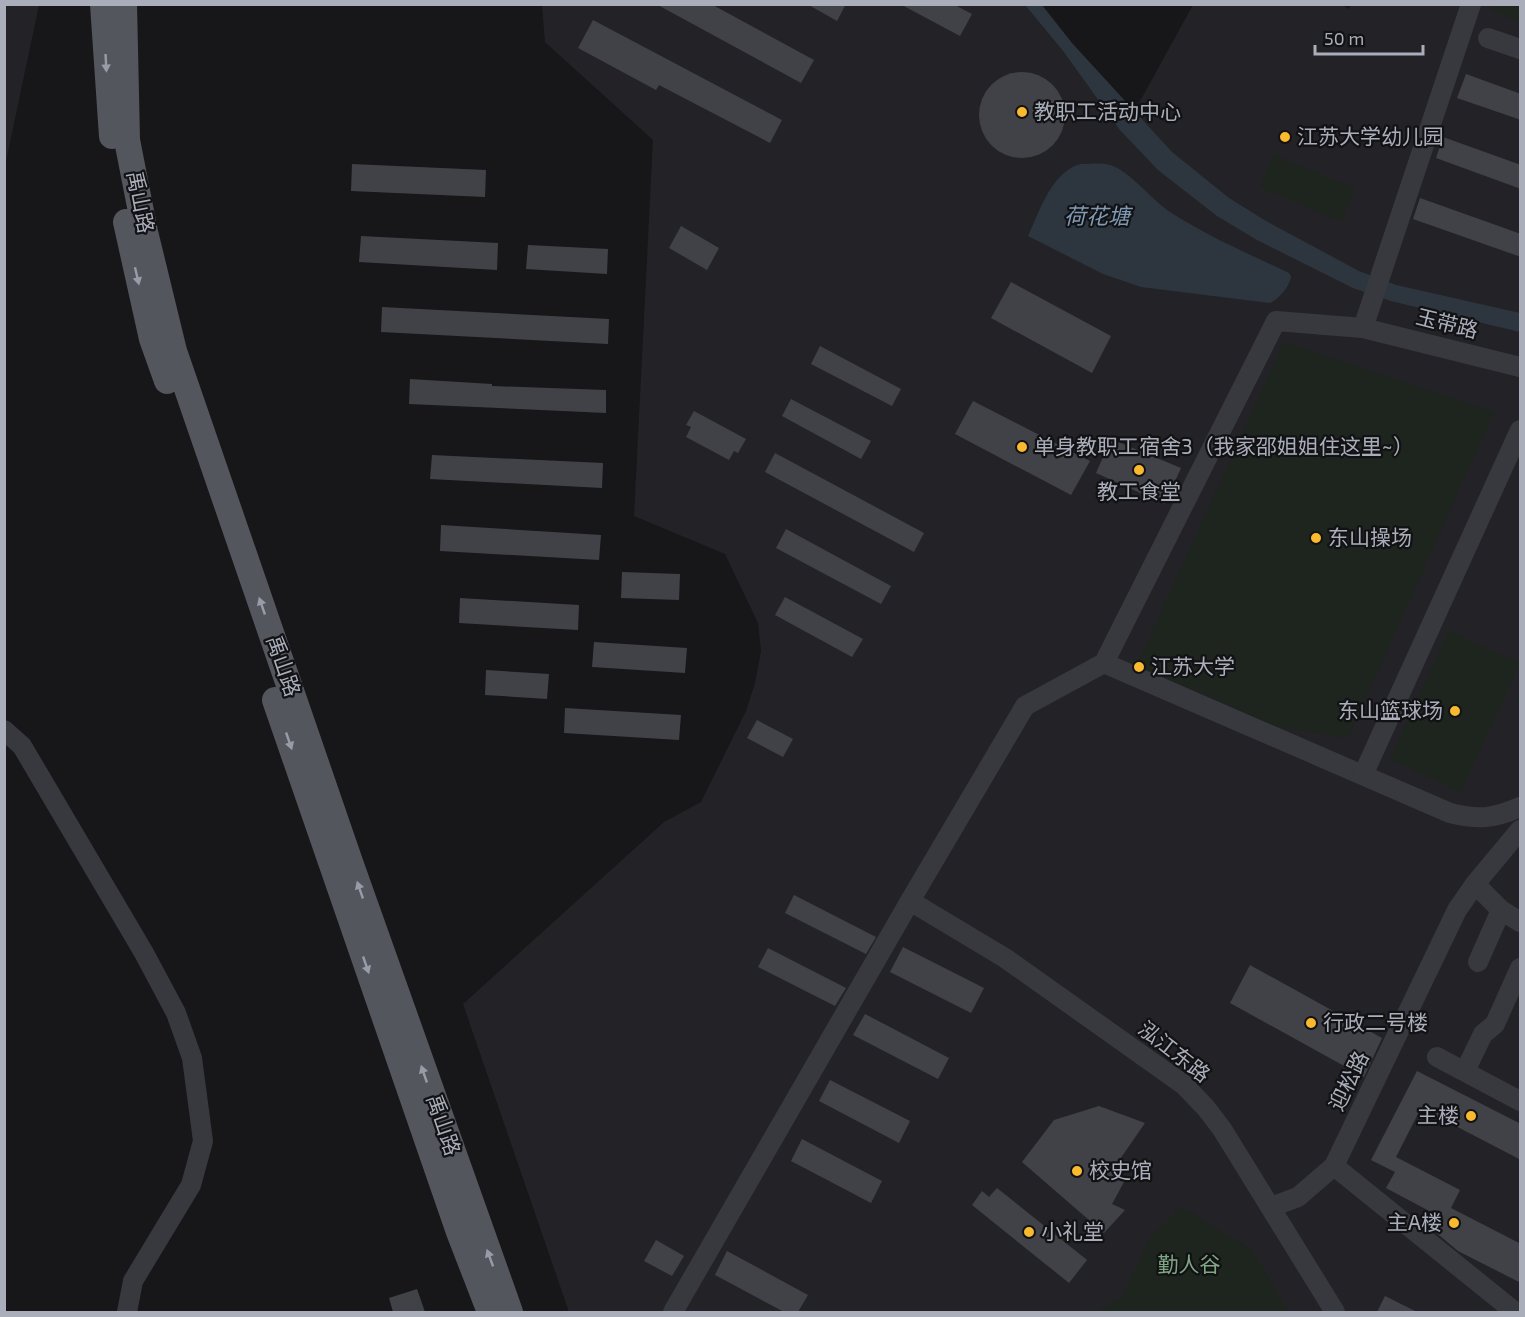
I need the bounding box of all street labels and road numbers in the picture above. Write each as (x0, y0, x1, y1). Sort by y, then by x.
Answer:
street label: 禹山路 (123, 168, 160, 235)
street label: 玉带路 (1414, 303, 1481, 342)
street label: 禹山路 (262, 632, 306, 699)
street label: 泓江东路 (1134, 1015, 1216, 1087)
street label: 迎松路 (1323, 1047, 1373, 1114)
street label: 禹山路 (422, 1091, 466, 1158)

